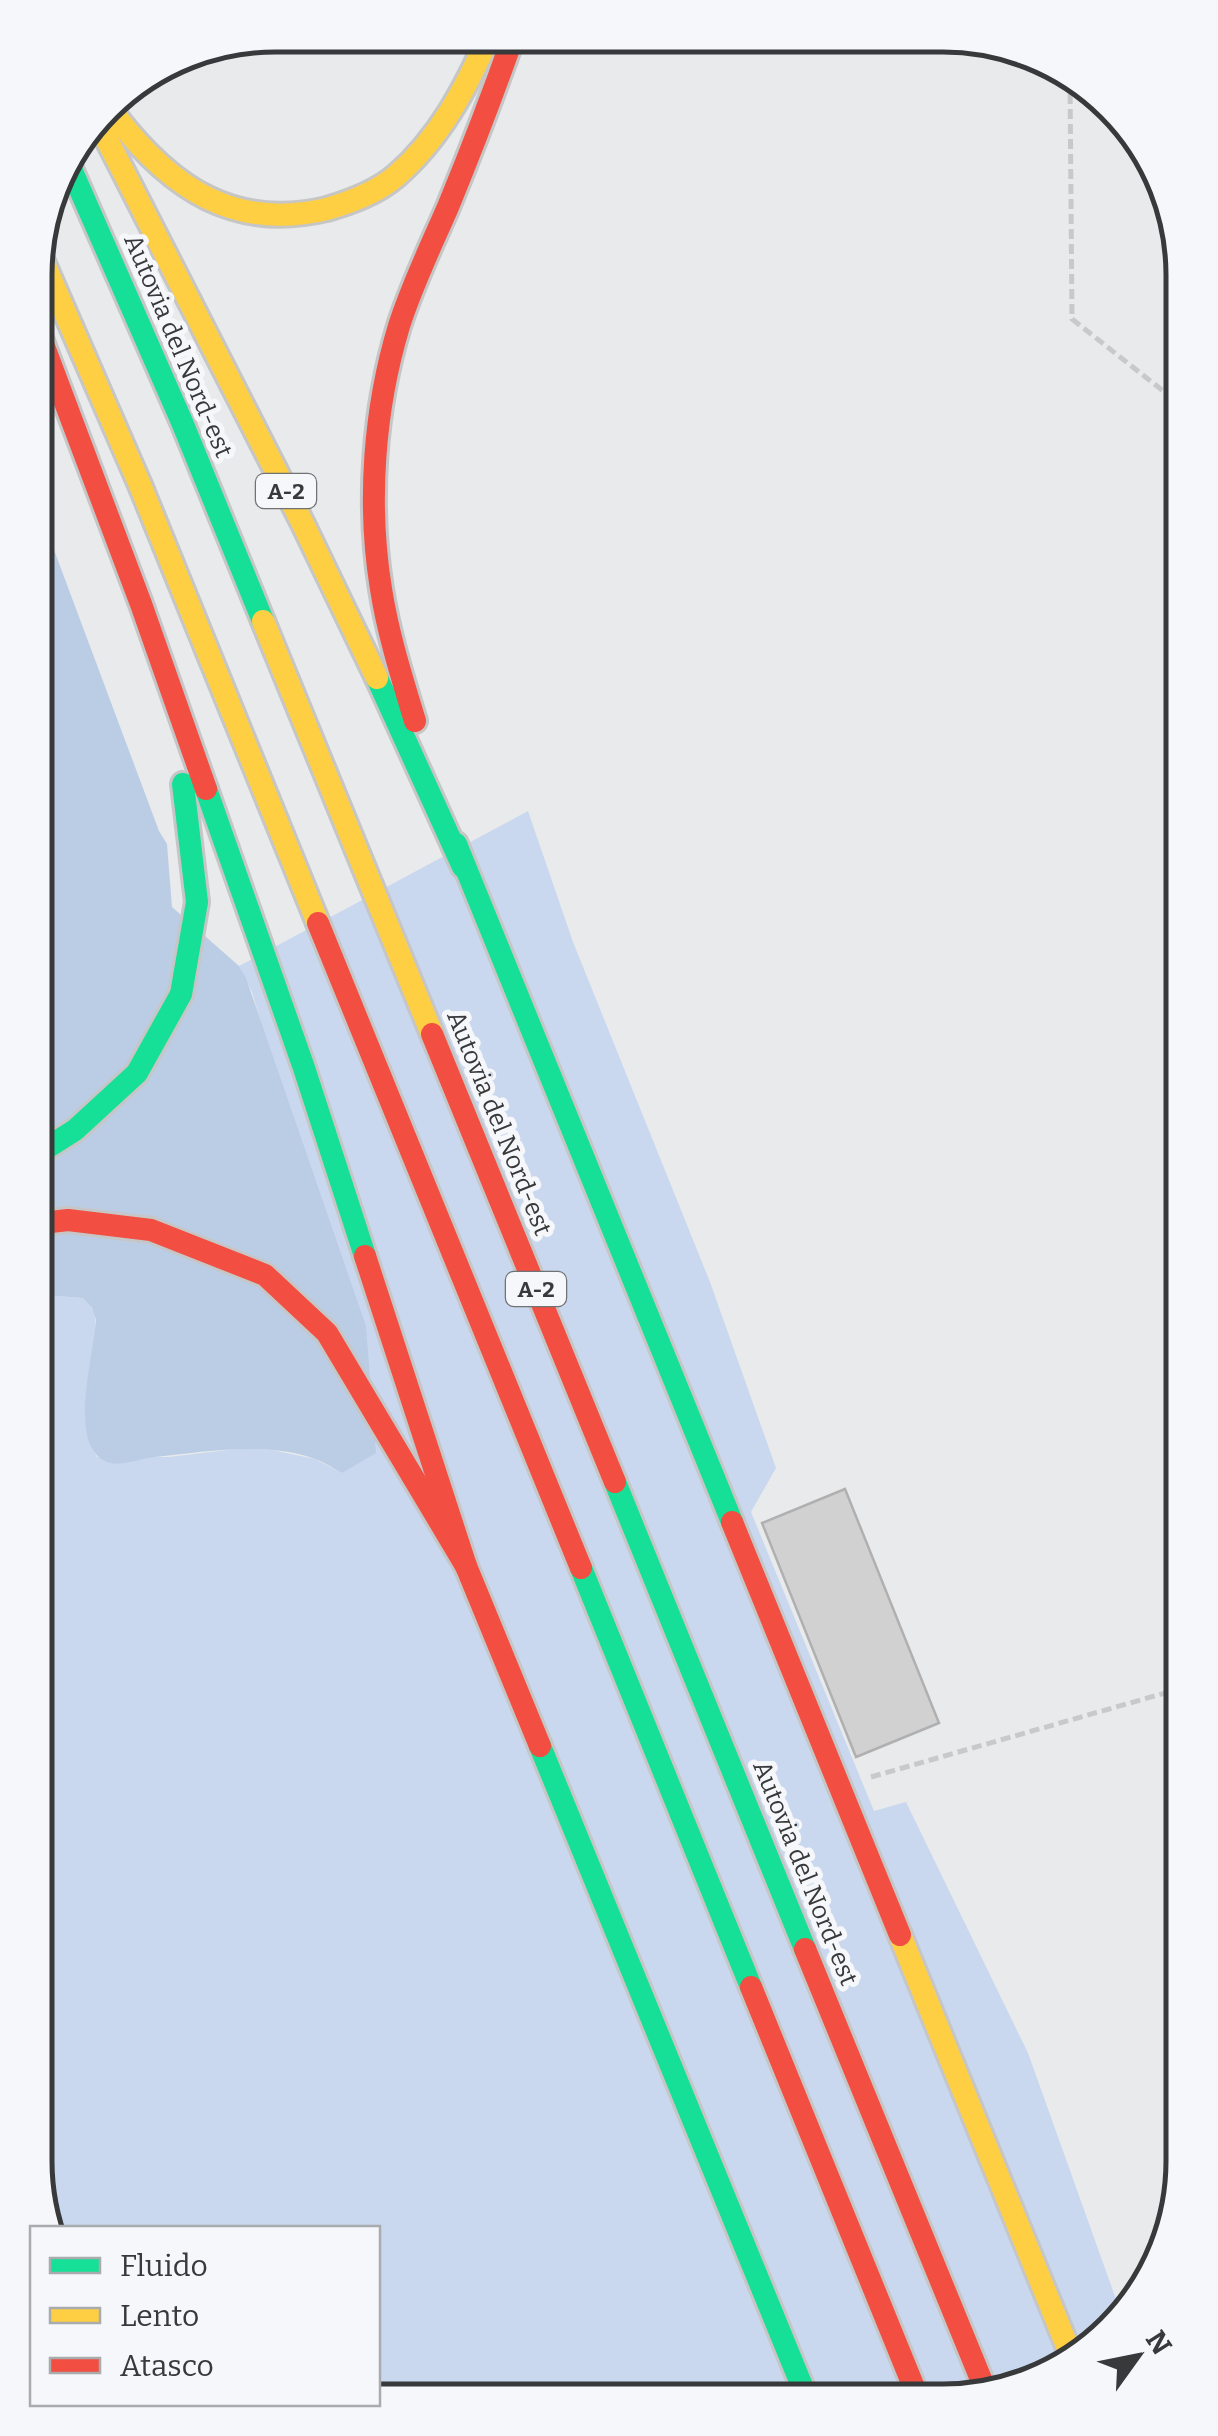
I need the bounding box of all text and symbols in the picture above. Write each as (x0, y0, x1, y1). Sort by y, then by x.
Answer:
street label: Autovia del Nord-est (117, 230, 239, 462)
road number: A-2 (256, 474, 316, 508)
street label: Autovia del Nord-est (440, 1006, 558, 1240)
road number: A-2 (506, 1272, 566, 1306)
street label: Autovia del Nord-est (746, 1756, 864, 1990)
legend (30, 2226, 380, 2406)
text: Fluido (120, 2248, 208, 2284)
text: Lento (120, 2298, 199, 2334)
north arrow (1088, 2306, 1188, 2406)
text: N (1139, 2325, 1178, 2361)
text: Atasco (120, 2348, 214, 2384)

